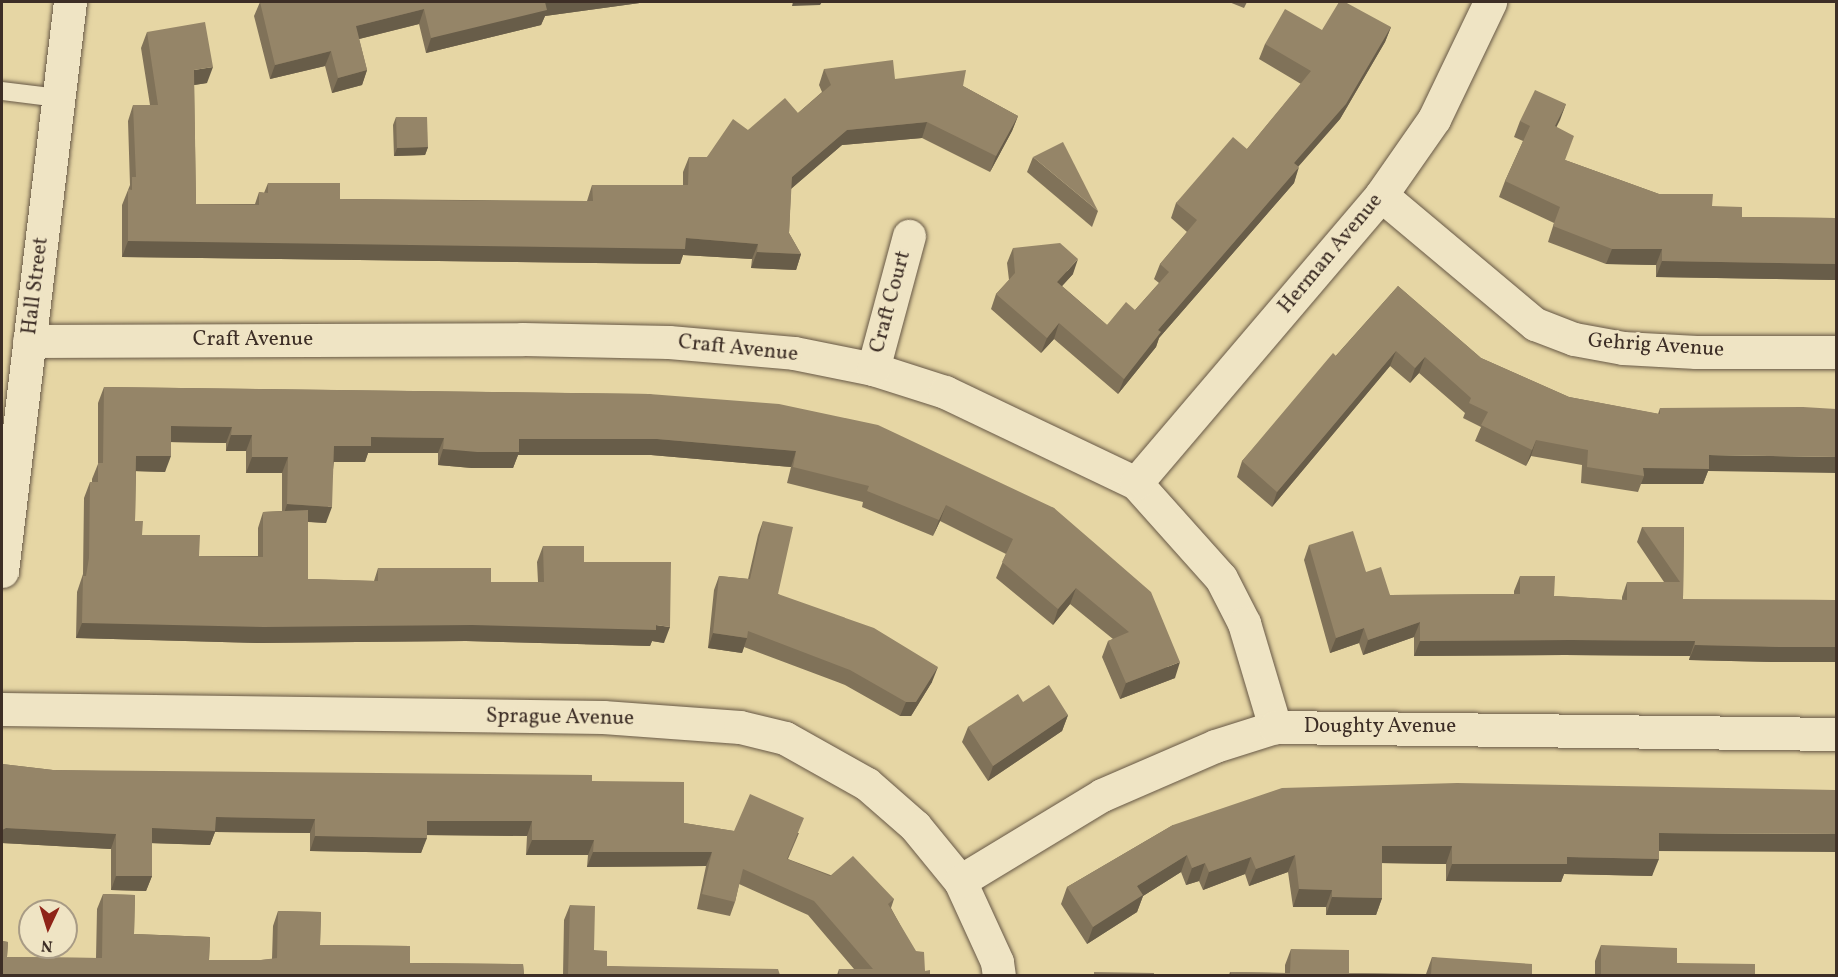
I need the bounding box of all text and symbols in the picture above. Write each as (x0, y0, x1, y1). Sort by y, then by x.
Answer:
street label: Herman Avenue (1273, 189, 1389, 319)
street label: Hall Street (18, 236, 54, 336)
street label: Craft Court (865, 248, 917, 356)
street label: Craft Avenue (193, 327, 313, 353)
street label: Gehrig Avenue (1587, 329, 1725, 363)
street label: Craft Avenue (677, 330, 799, 368)
street label: Sprague Avenue (486, 704, 634, 732)
street label: Doughty Avenue (1303, 714, 1457, 740)
north arrow (18, 899, 78, 959)
text: N (40, 934, 53, 956)

